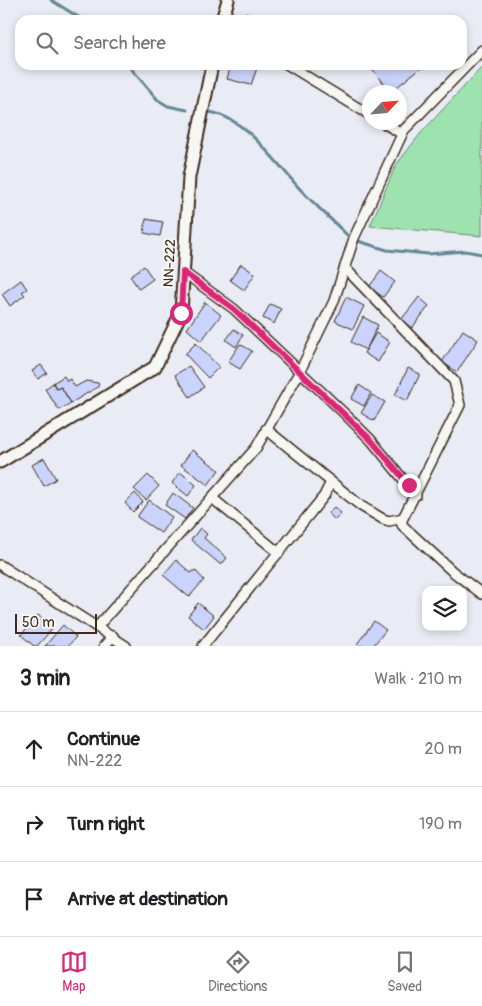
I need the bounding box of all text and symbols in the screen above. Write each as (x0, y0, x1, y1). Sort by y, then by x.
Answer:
search box (15, 15, 467, 70)
icon: search (33, 29, 61, 57)
text: Search here (73, 31, 166, 55)
north arrow (362, 85, 407, 130)
street label: NN-222 (160, 238, 179, 288)
route start (170, 302, 193, 325)
route end (398, 474, 421, 497)
map controls (422, 586, 467, 631)
button: layers (422, 586, 467, 631)
scale bar (15, 611, 98, 634)
text: 50 m (22, 614, 55, 631)
text: 3 min (20, 665, 70, 692)
text: Walk · 210 m (374, 669, 462, 689)
text: Continue (67, 727, 140, 751)
icon: ahead (20, 735, 48, 763)
text: 20 m (424, 739, 462, 759)
text: NN-222 (67, 751, 122, 771)
icon: right (20, 810, 48, 838)
text: Turn right (67, 812, 145, 836)
text: 190 m (419, 814, 462, 834)
icon: arrive (20, 885, 48, 913)
text: Arrive at destination (67, 887, 228, 911)
tab: Map (60, 948, 88, 995)
tab: Directions (208, 948, 267, 995)
tab: Saved (387, 948, 422, 995)

